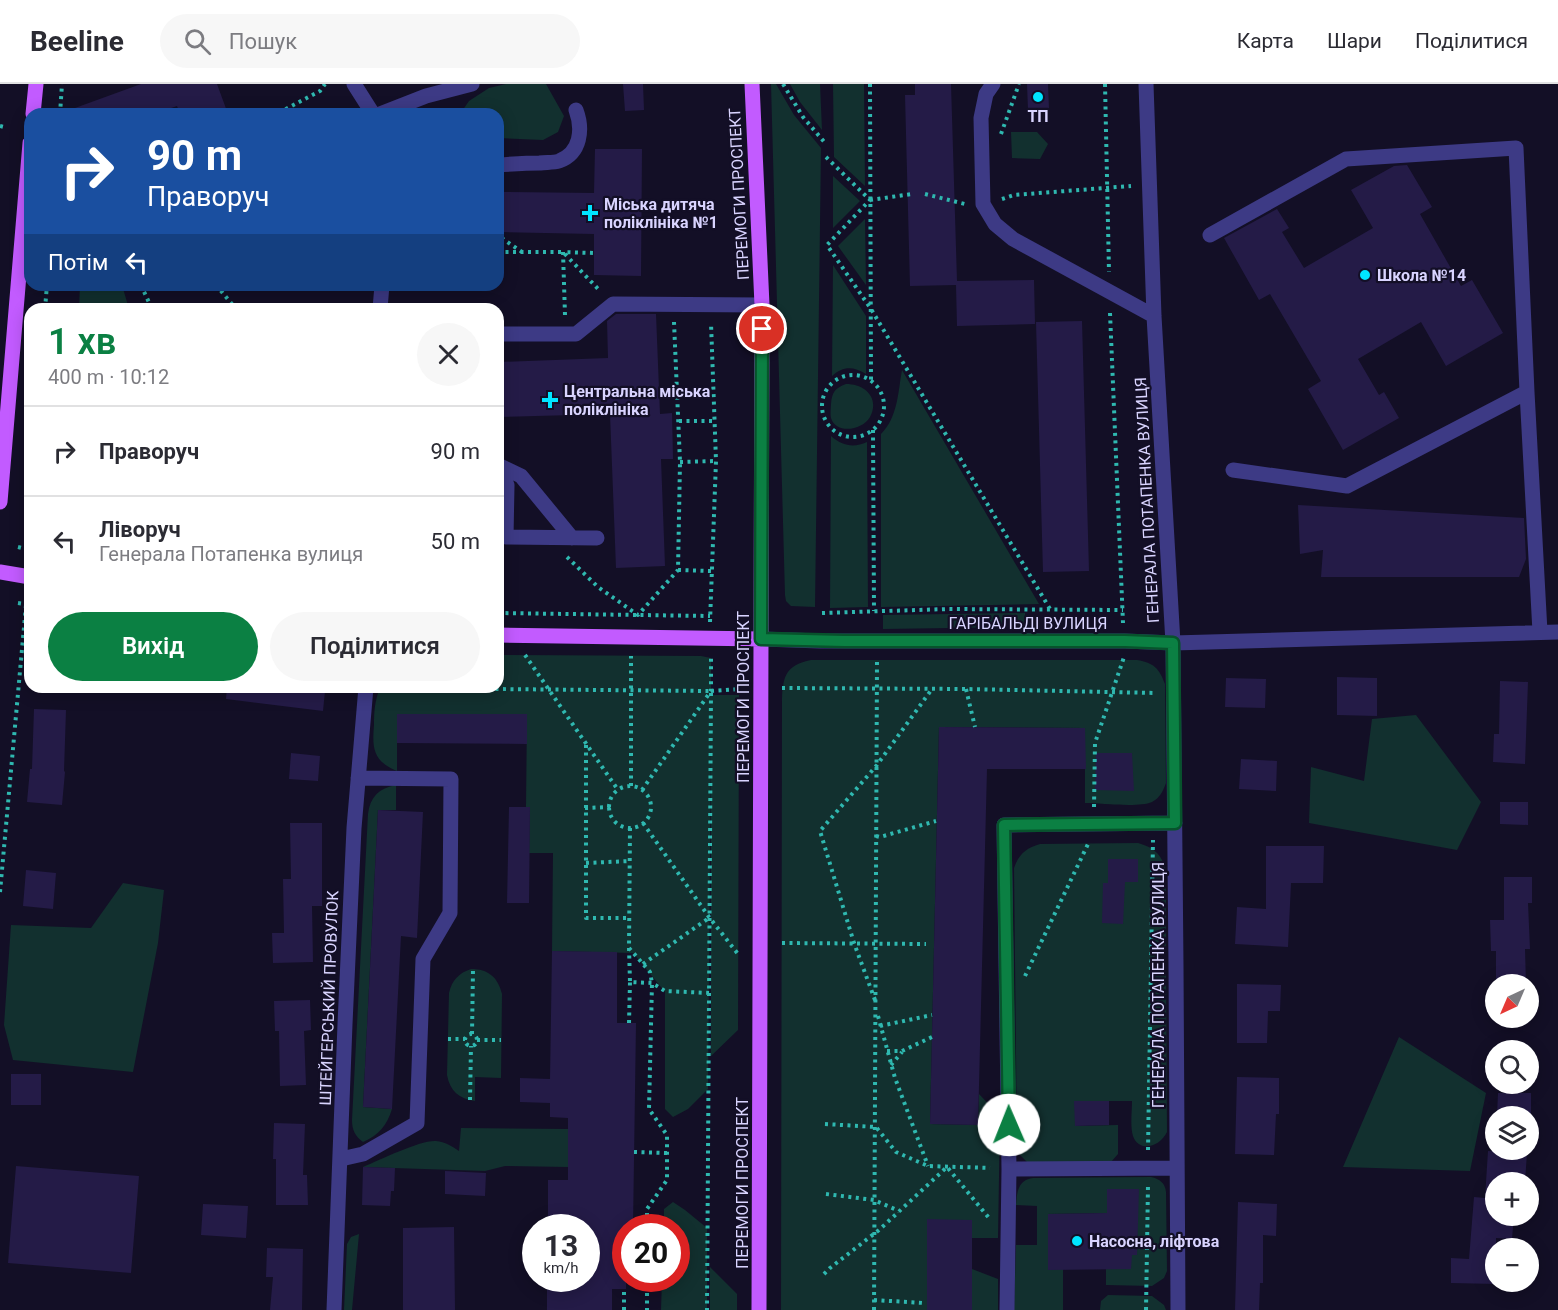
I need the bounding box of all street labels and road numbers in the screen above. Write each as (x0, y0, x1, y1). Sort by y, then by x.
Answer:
street label: ПЕРЕМОГИ ПРОСПЕКТ (725, 107, 753, 280)
street label: ГЕНЕРАЛА ПОТАПЕНКА ВУЛИЦЯ (1131, 377, 1163, 623)
street label: ПЕРЕМОГИ ПРОСПЕКТ (734, 610, 753, 783)
street label: ГАРІБАЛЬДІ ВУЛИЦЯ (949, 614, 1107, 633)
street label: ГЕНЕРАЛА ПОТАПЕНКА ВУЛИЦЯ (1149, 862, 1168, 1108)
street label: ШТЕЙГЕРСЬКИЙ ПРОВУЛОК (316, 889, 342, 1106)
street label: ПЕРЕМОГИ ПРОСПЕКТ (733, 1096, 752, 1269)

